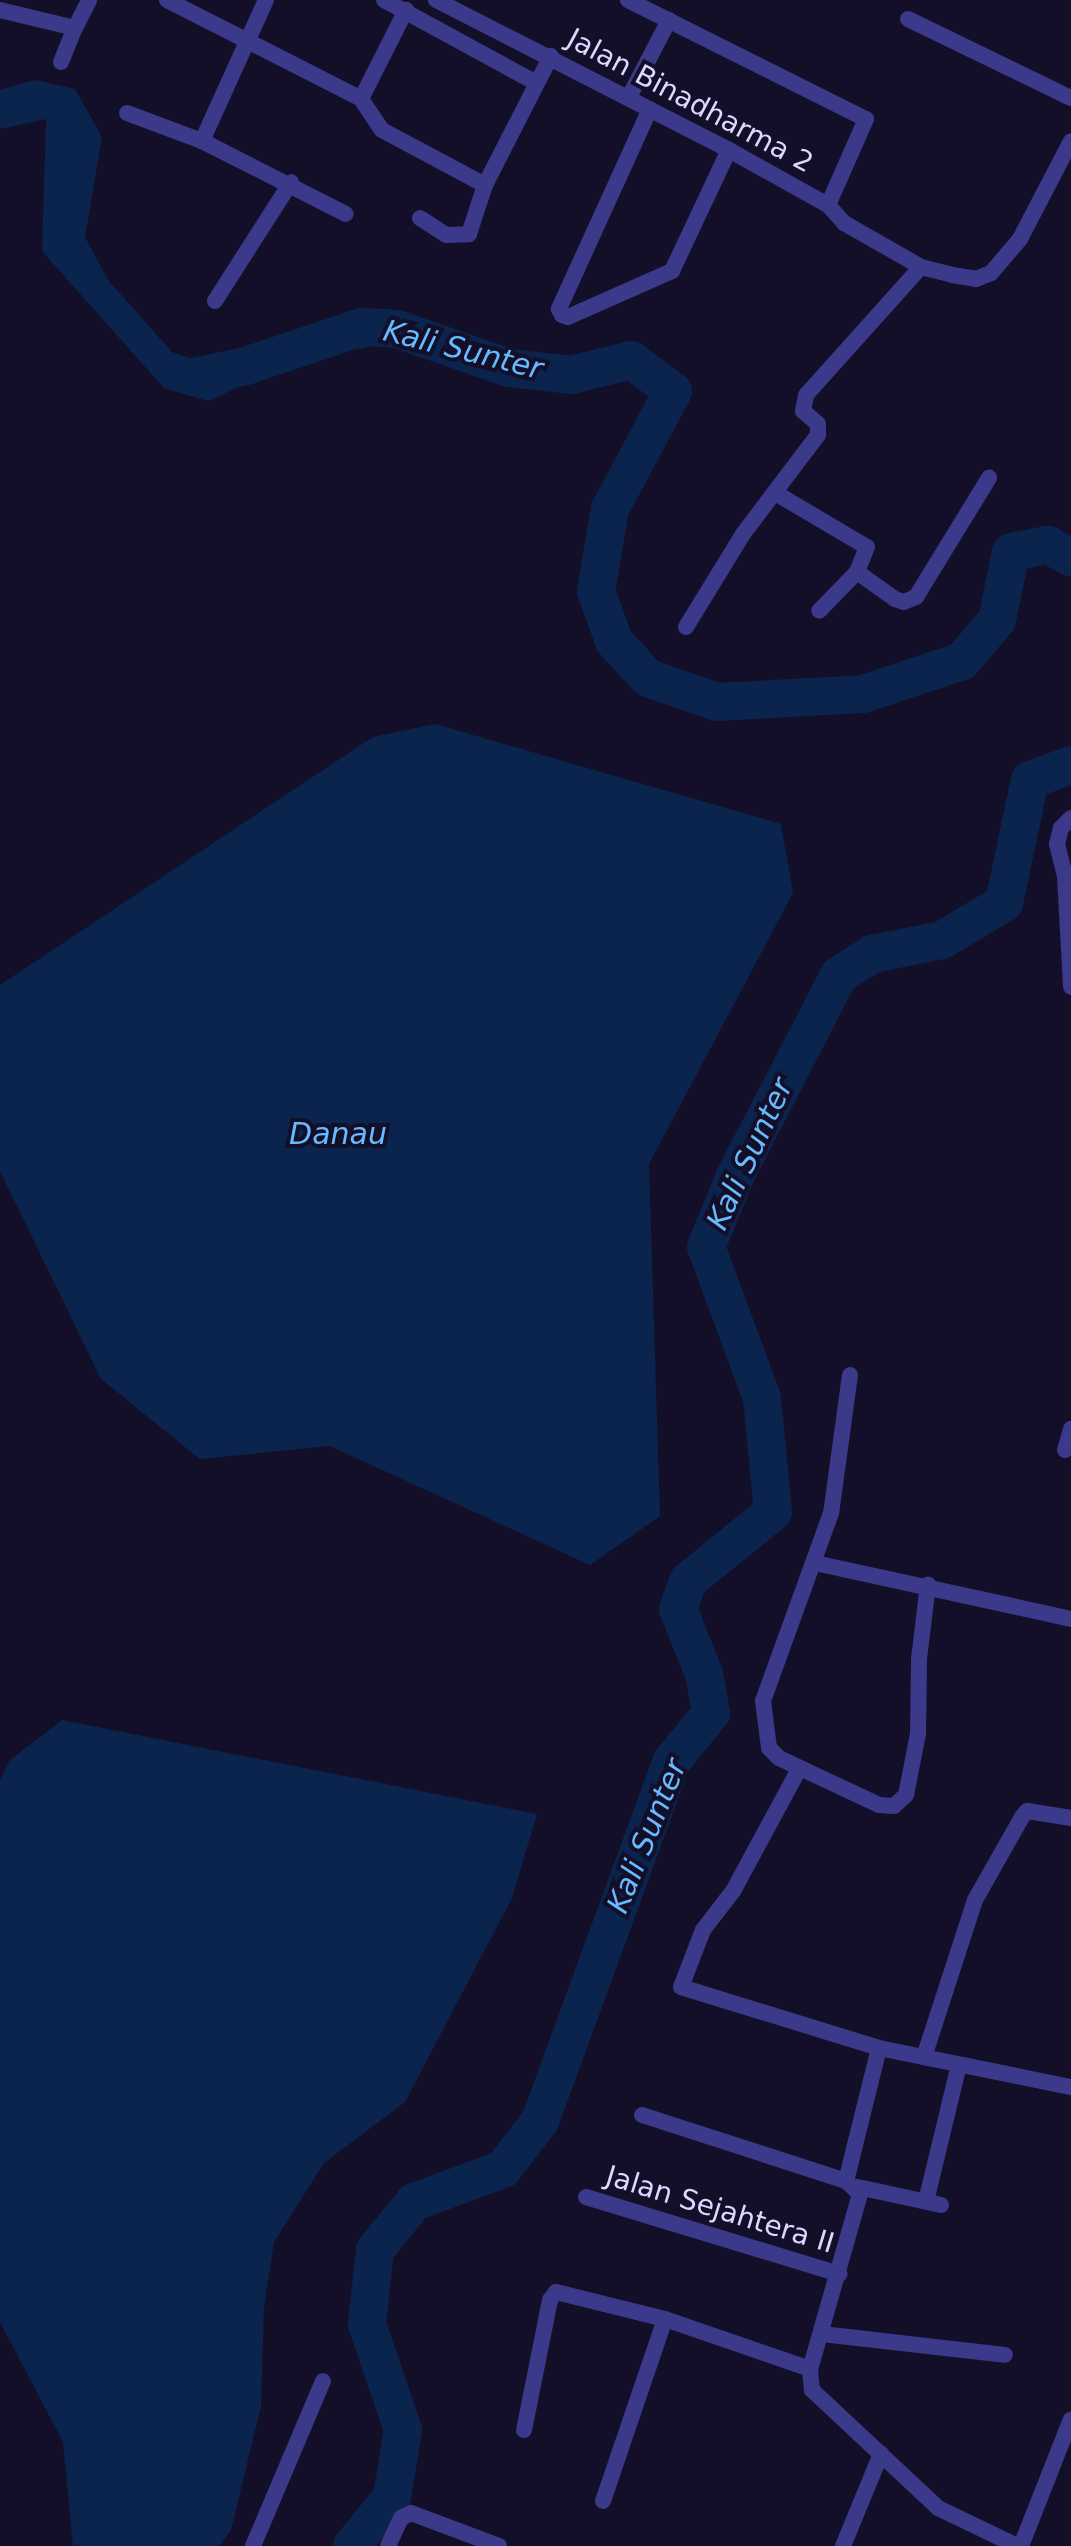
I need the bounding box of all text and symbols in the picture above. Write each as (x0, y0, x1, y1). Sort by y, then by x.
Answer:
street label: Jalan Binadharma 2 (561, 22, 819, 180)
water label: Kali Sunter (380, 313, 546, 387)
water label: Kali Sunter (699, 1073, 801, 1235)
water label: Danau (289, 1116, 387, 1152)
water label: Kali Sunter (600, 1754, 694, 1918)
street label: Jalan Sejahtera II (602, 2159, 838, 2261)

